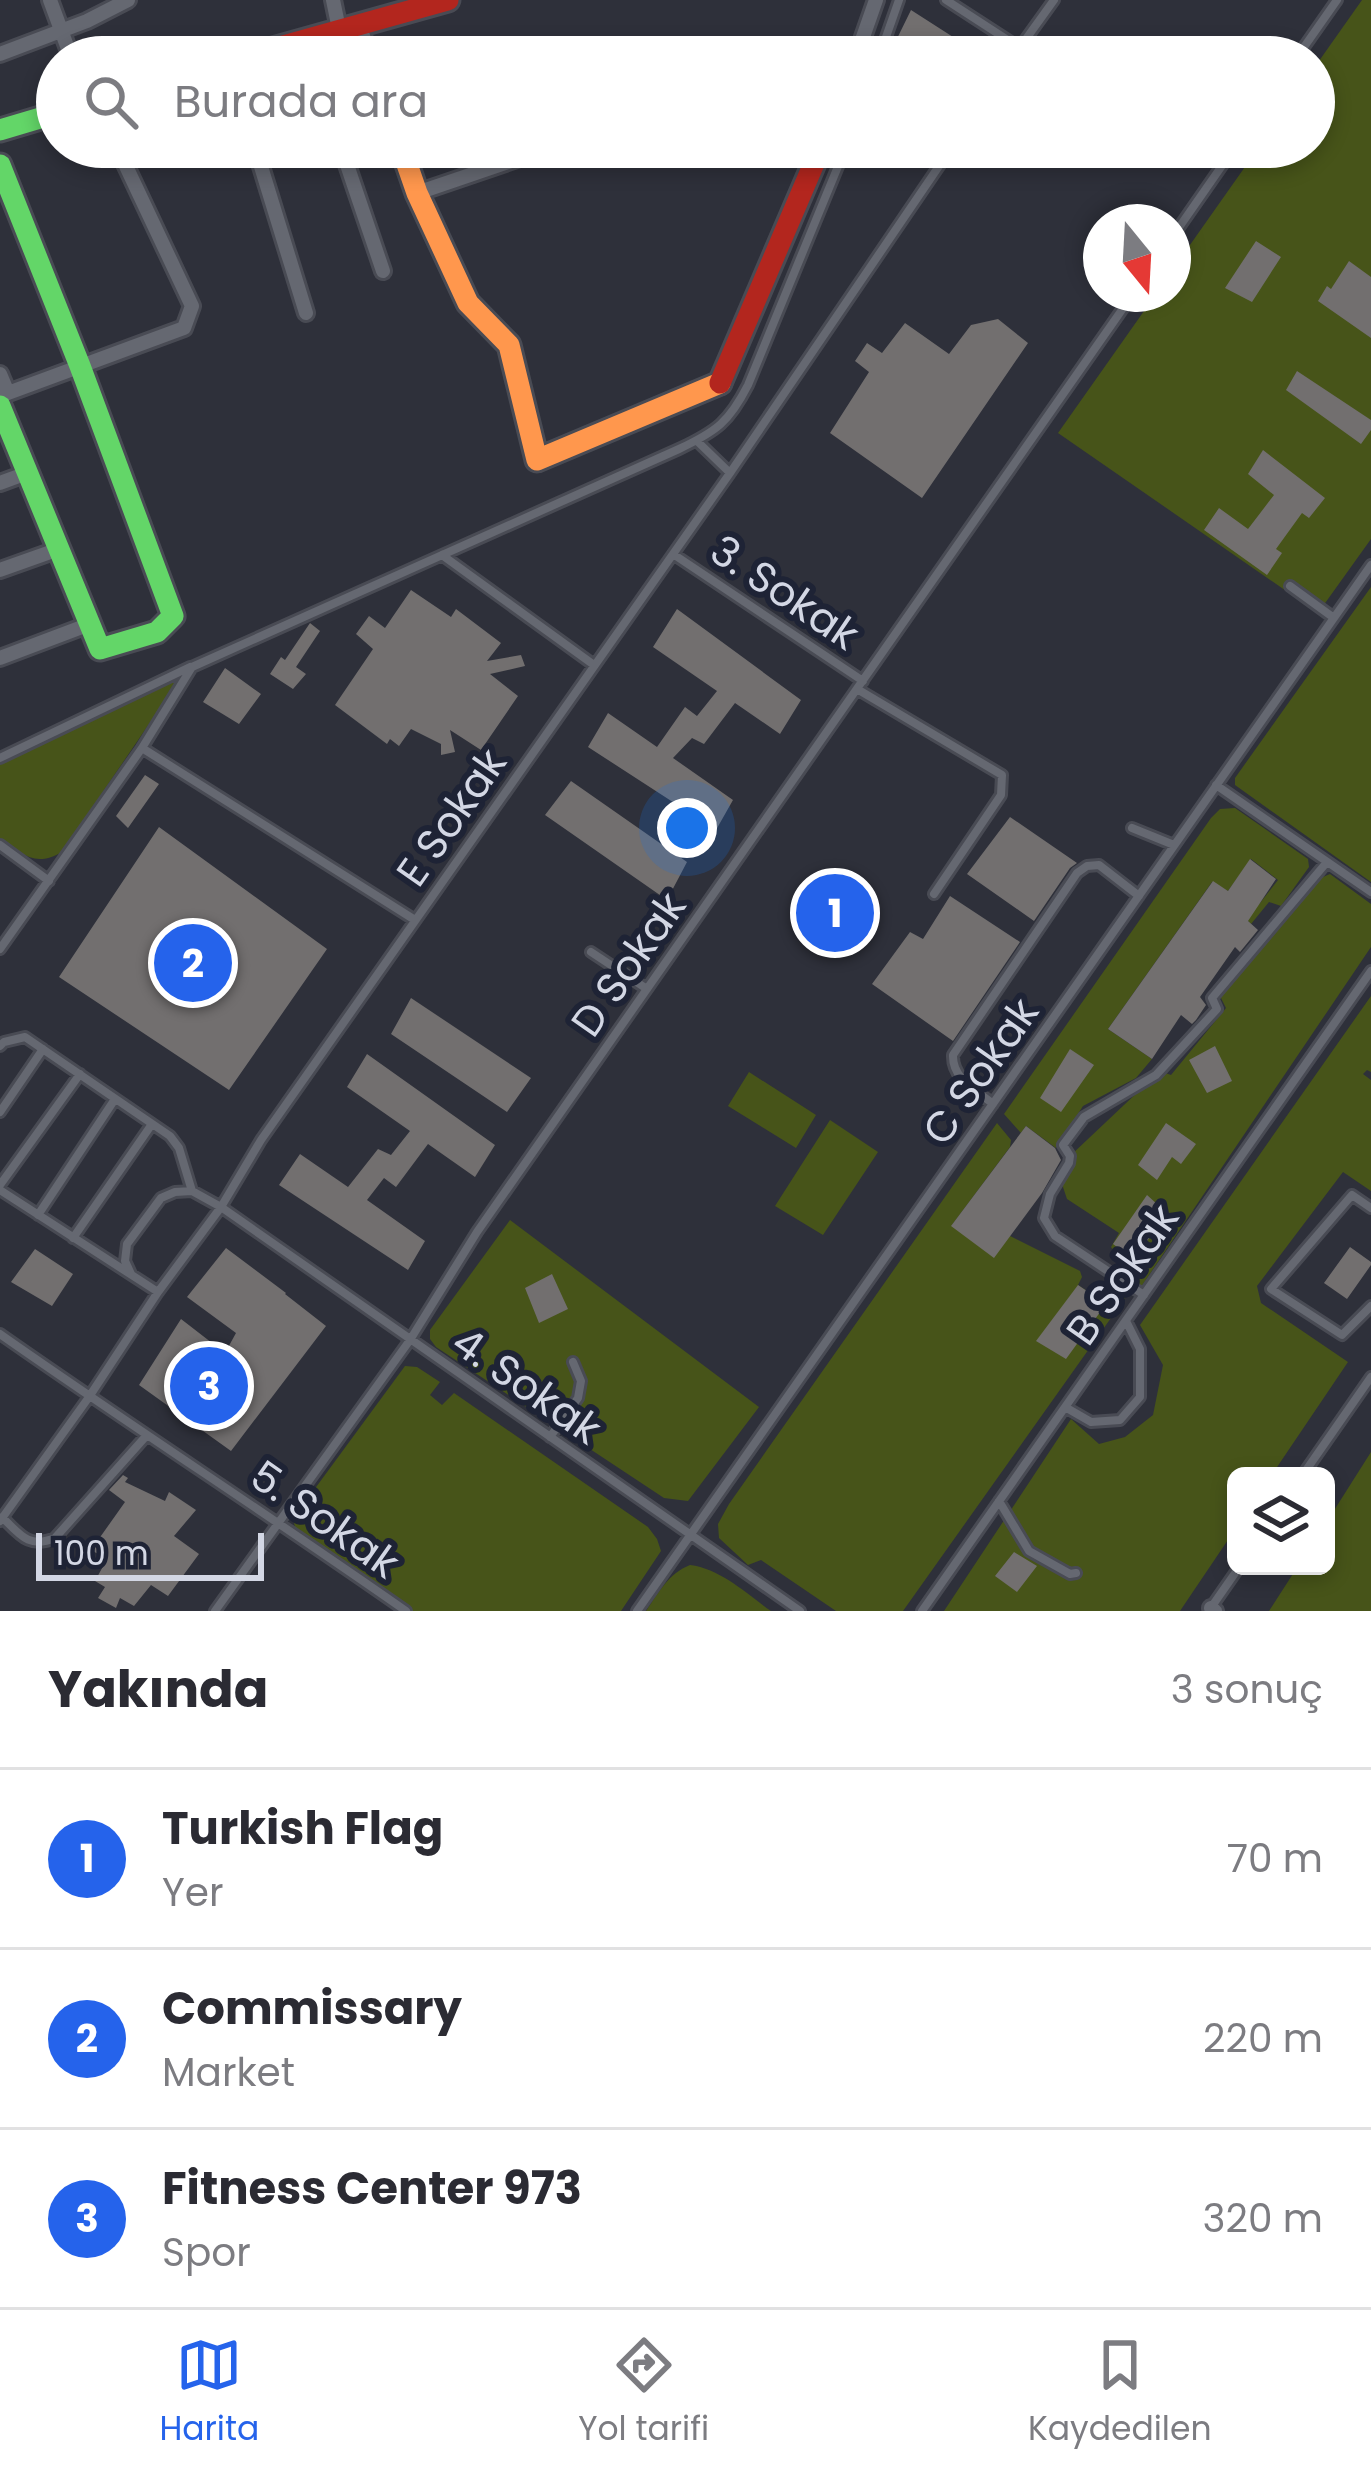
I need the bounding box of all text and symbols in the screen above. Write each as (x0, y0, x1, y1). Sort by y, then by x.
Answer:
search box (36, 36, 1335, 168)
icon: search (78, 69, 144, 135)
text: Burada ara (174, 70, 428, 133)
north arrow (1083, 204, 1191, 312)
street label: 3. Sokak (699, 521, 871, 664)
street label: E Sokak (383, 736, 521, 898)
your location (657, 798, 717, 858)
pin: 1 (796, 868, 874, 958)
street label: D Sokak (557, 880, 700, 1048)
pin: 2 (154, 918, 232, 1008)
street label: C Sokak (908, 986, 1053, 1157)
street label: B Sokak (1052, 1191, 1193, 1357)
street label: 4. Sokak (440, 1313, 613, 1458)
pin: 3 (170, 1341, 248, 1431)
street label: 5. Sokak (238, 1447, 411, 1592)
map controls (1227, 1467, 1335, 1575)
button: layers (1227, 1467, 1335, 1575)
scale bar (36, 1527, 264, 1580)
text: 100 m (54, 1530, 149, 1577)
text: Yakında (48, 1653, 268, 1725)
text: 3 sonuç (1171, 1662, 1323, 1717)
text: Turkish Flag (162, 1797, 443, 1860)
text: 1 (80, 1831, 94, 1886)
text: 70 m (1227, 1831, 1323, 1886)
text: Yer (162, 1865, 224, 1920)
text: Commissary (162, 1977, 462, 2040)
text: 2 (76, 2011, 98, 2066)
text: 220 m (1203, 2011, 1323, 2066)
text: Market (162, 2045, 295, 2100)
text: Fitness Center 973 (162, 2157, 582, 2220)
text: 3 (75, 2191, 99, 2246)
text: 320 m (1203, 2191, 1323, 2246)
text: Spor (162, 2225, 251, 2280)
tab: Harita (159, 2332, 259, 2454)
tab: Yol tarifi (578, 2332, 709, 2454)
tab: Kaydedilen (1028, 2332, 1212, 2454)

